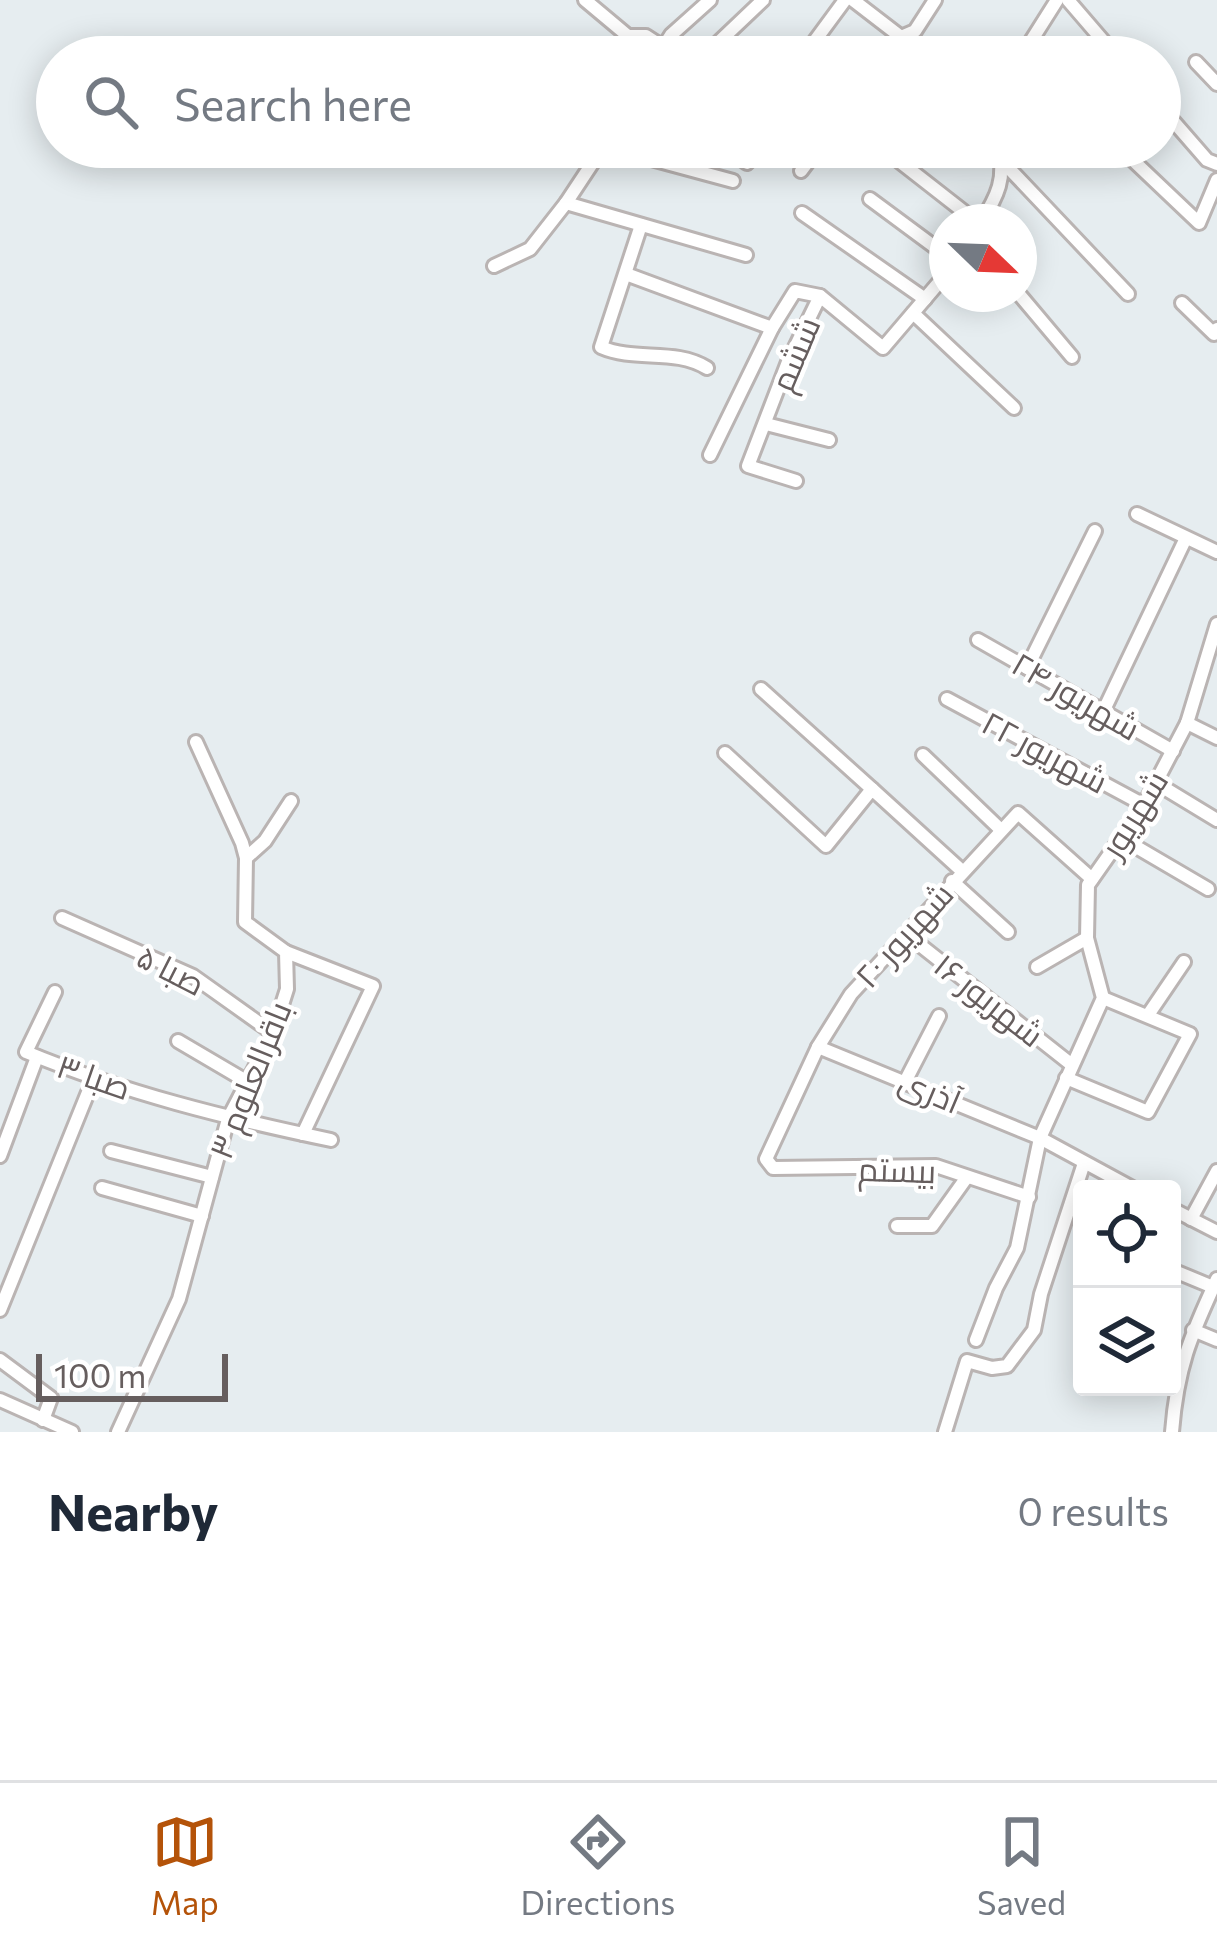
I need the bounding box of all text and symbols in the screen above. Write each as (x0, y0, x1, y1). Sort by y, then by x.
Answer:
search box (36, 36, 1181, 168)
icon: search (78, 69, 144, 135)
text: Search here (174, 75, 412, 130)
north arrow (929, 204, 1037, 312)
street label: ششم (760, 310, 831, 399)
street label: شهریور ۲۴ (1005, 642, 1148, 749)
street label: شهریور ۲۲ (975, 700, 1116, 802)
street label: شهریور (1089, 762, 1176, 867)
street label: شهریور ۲۰ (845, 873, 962, 996)
street label: صبا ۵ (131, 934, 213, 1003)
street label: شهریور ۱۶ (926, 943, 1053, 1055)
street label: باقرالعلوم ۳ (199, 995, 302, 1166)
street label: صبا ۳ (52, 1044, 137, 1107)
street label: آذری (893, 1058, 968, 1122)
street label: بیستم (857, 1147, 937, 1194)
map controls (1073, 1180, 1181, 1396)
button: locate (1073, 1180, 1181, 1288)
button: layers (1073, 1288, 1181, 1396)
scale bar (36, 1348, 228, 1401)
text: 100 m (54, 1354, 146, 1395)
text: Nearby (48, 1479, 218, 1542)
text: 0 results (1017, 1486, 1169, 1534)
tab: Map (151, 1809, 219, 1922)
tab: Directions (521, 1809, 675, 1922)
tab: Saved (977, 1809, 1066, 1922)

